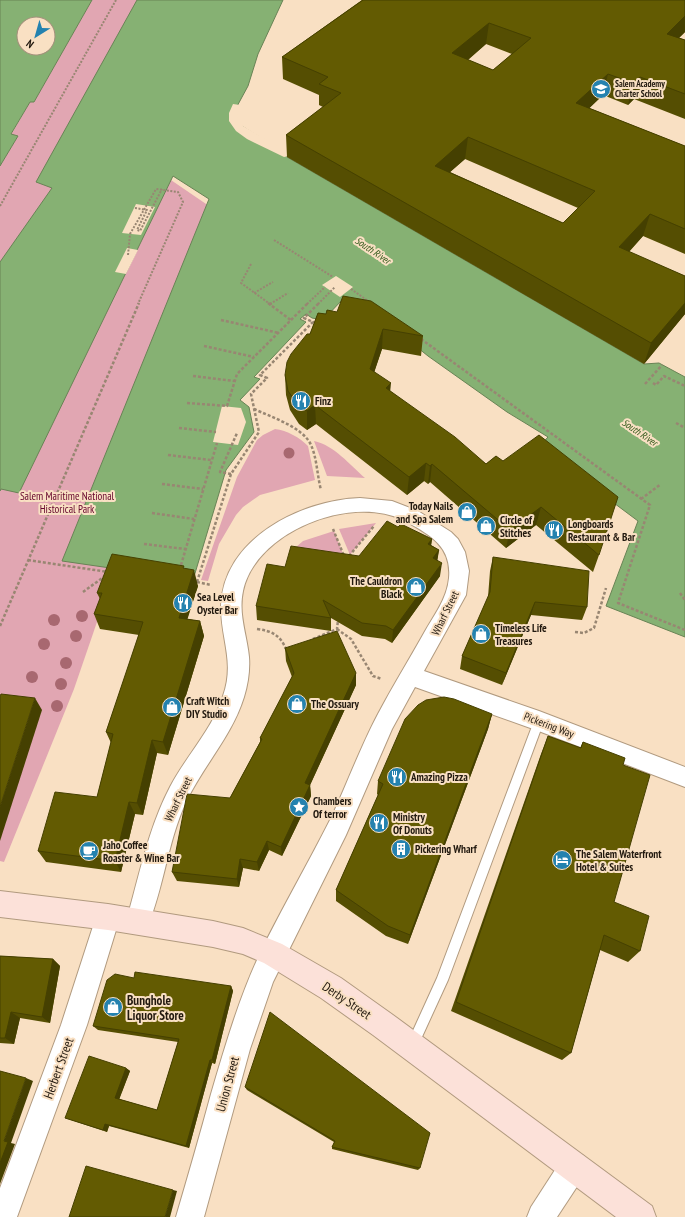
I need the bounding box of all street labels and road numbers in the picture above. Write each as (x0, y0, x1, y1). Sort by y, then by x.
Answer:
street label: Wharf Street (428, 589, 462, 637)
street label: Pickering Way (522, 709, 577, 741)
street label: Wharf Street (161, 775, 195, 823)
street label: Derby Street (319, 978, 375, 1023)
street label: Herbert Street (40, 1035, 78, 1101)
street label: Union Street (212, 1054, 243, 1114)

